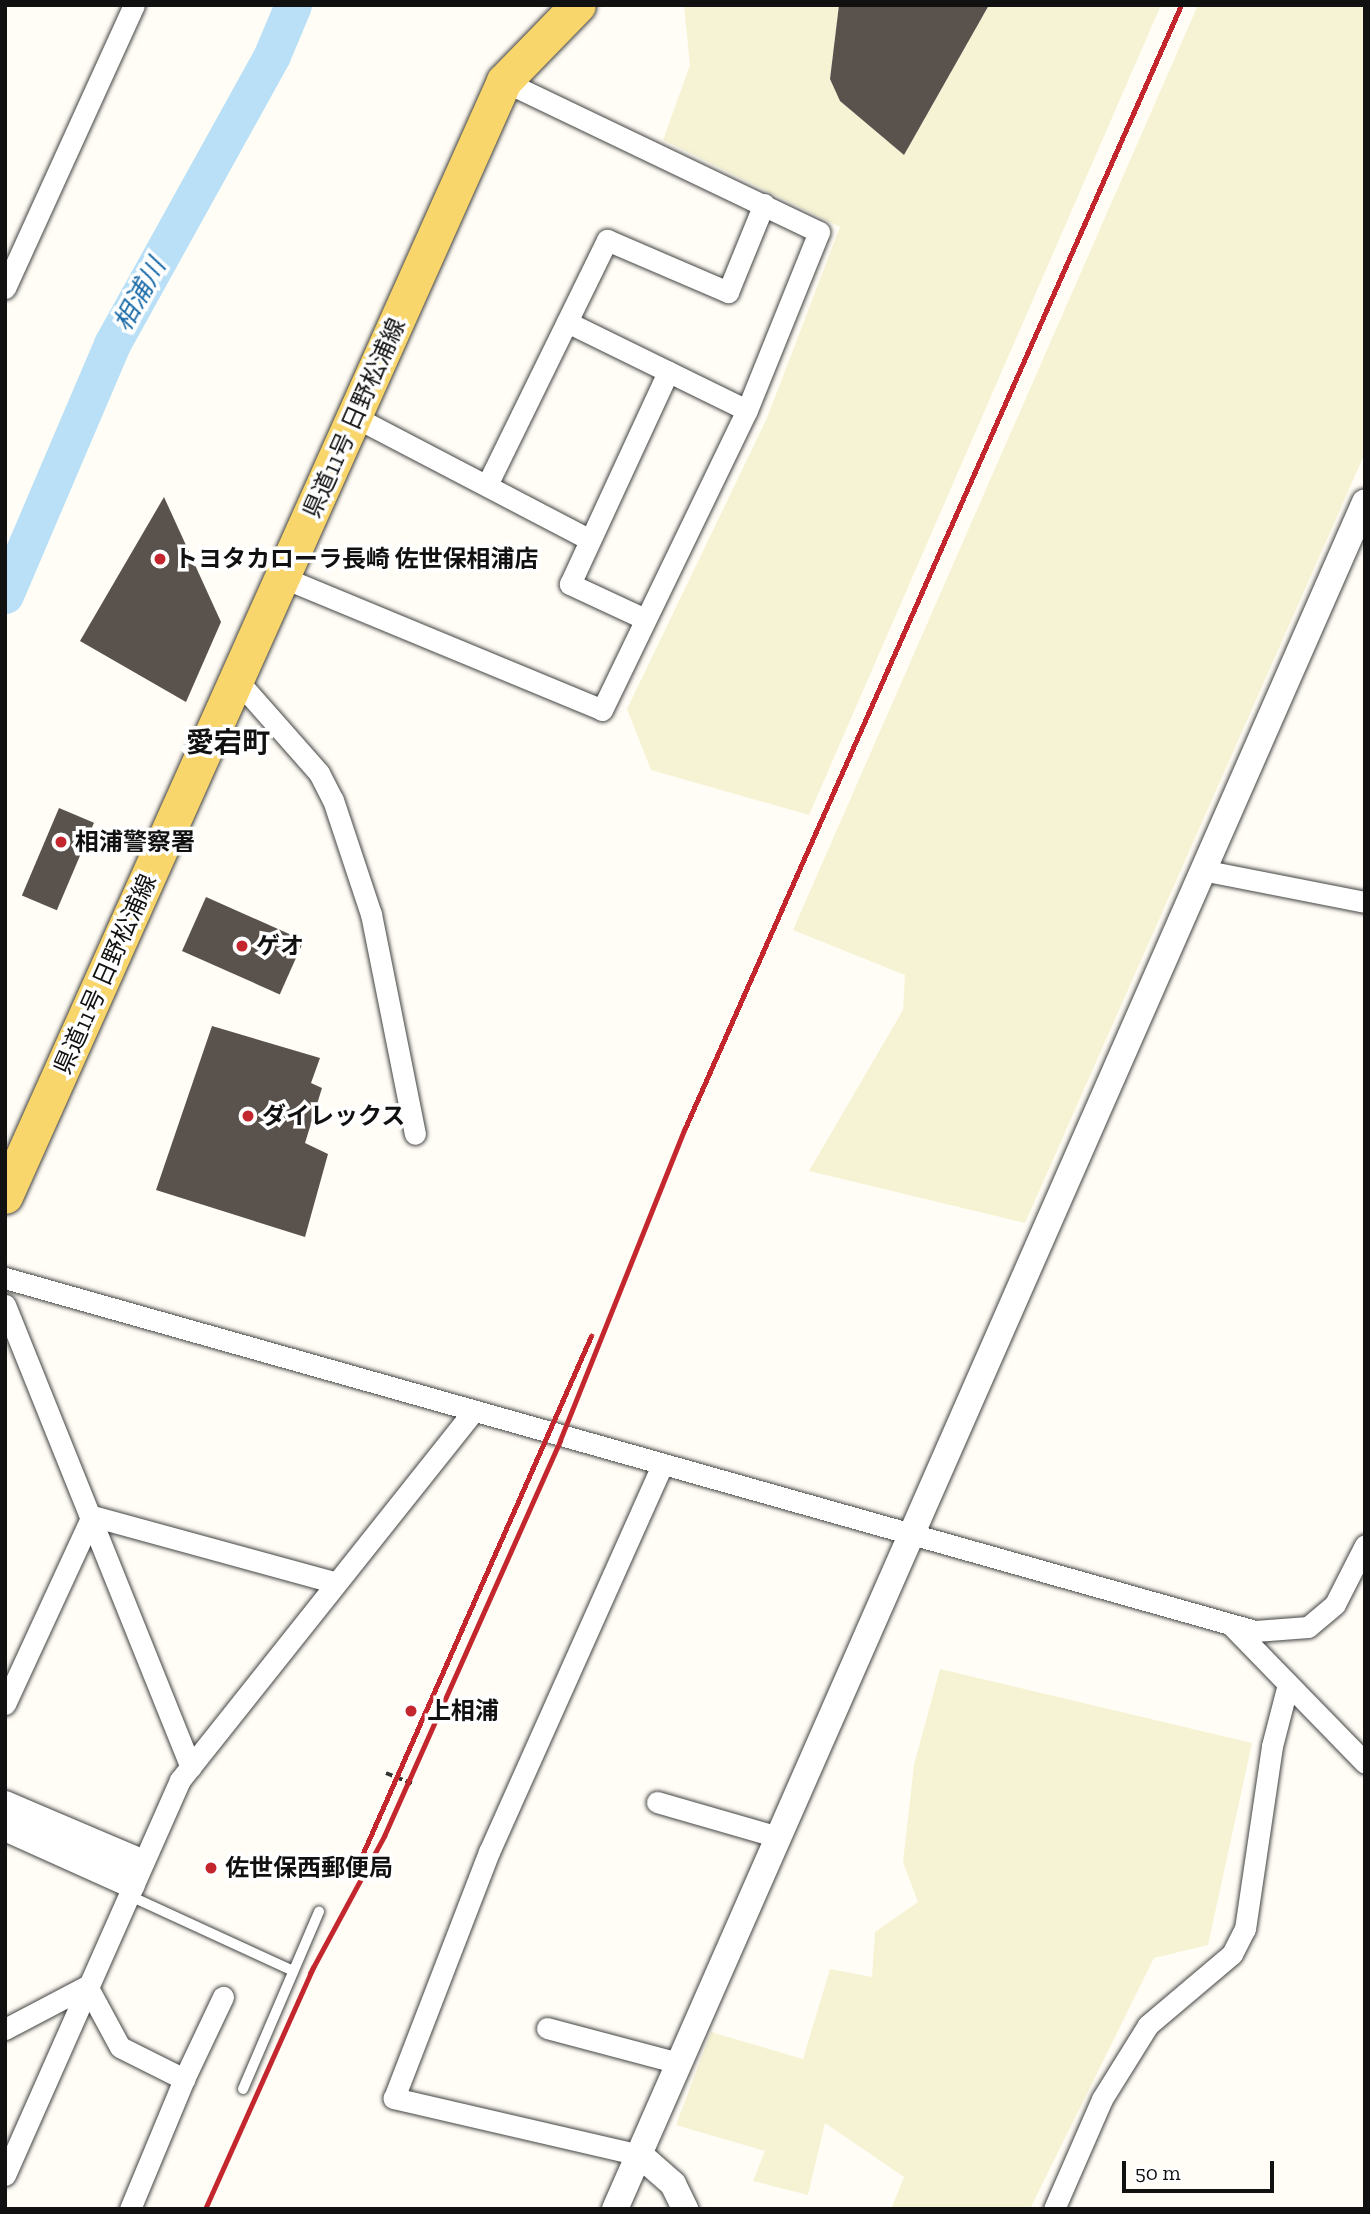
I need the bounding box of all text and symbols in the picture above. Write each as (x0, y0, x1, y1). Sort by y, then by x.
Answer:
water label: 相浦川 (107, 253, 173, 337)
street label: 県道11号 日野松浦線 (297, 314, 411, 522)
place label: トヨタカローラ長崎 佐世保相浦店 (174, 545, 538, 573)
marker: トヨタカローラ長崎 佐世保相浦店 (152, 551, 168, 567)
district label: 愛宕町 (186, 726, 270, 760)
place label: 相浦警察署 (75, 828, 195, 856)
marker: 相浦警察署 (53, 834, 69, 850)
street label: 県道11号 日野松浦線 (48, 870, 162, 1078)
place label: ゲオ (256, 932, 304, 960)
marker: ゲオ (234, 938, 250, 954)
place label: ダイレックス (262, 1102, 406, 1130)
marker: ダイレックス (240, 1108, 256, 1124)
place label: 上相浦 (427, 1697, 499, 1725)
marker: 上相浦 (401, 1701, 421, 1721)
place label: 佐世保西郵便局 (225, 1854, 393, 1882)
marker: 佐世保西郵便局 (203, 1860, 219, 1876)
scale bar (1125, 2148, 1277, 2192)
text: 50 m (1135, 2160, 1181, 2185)

